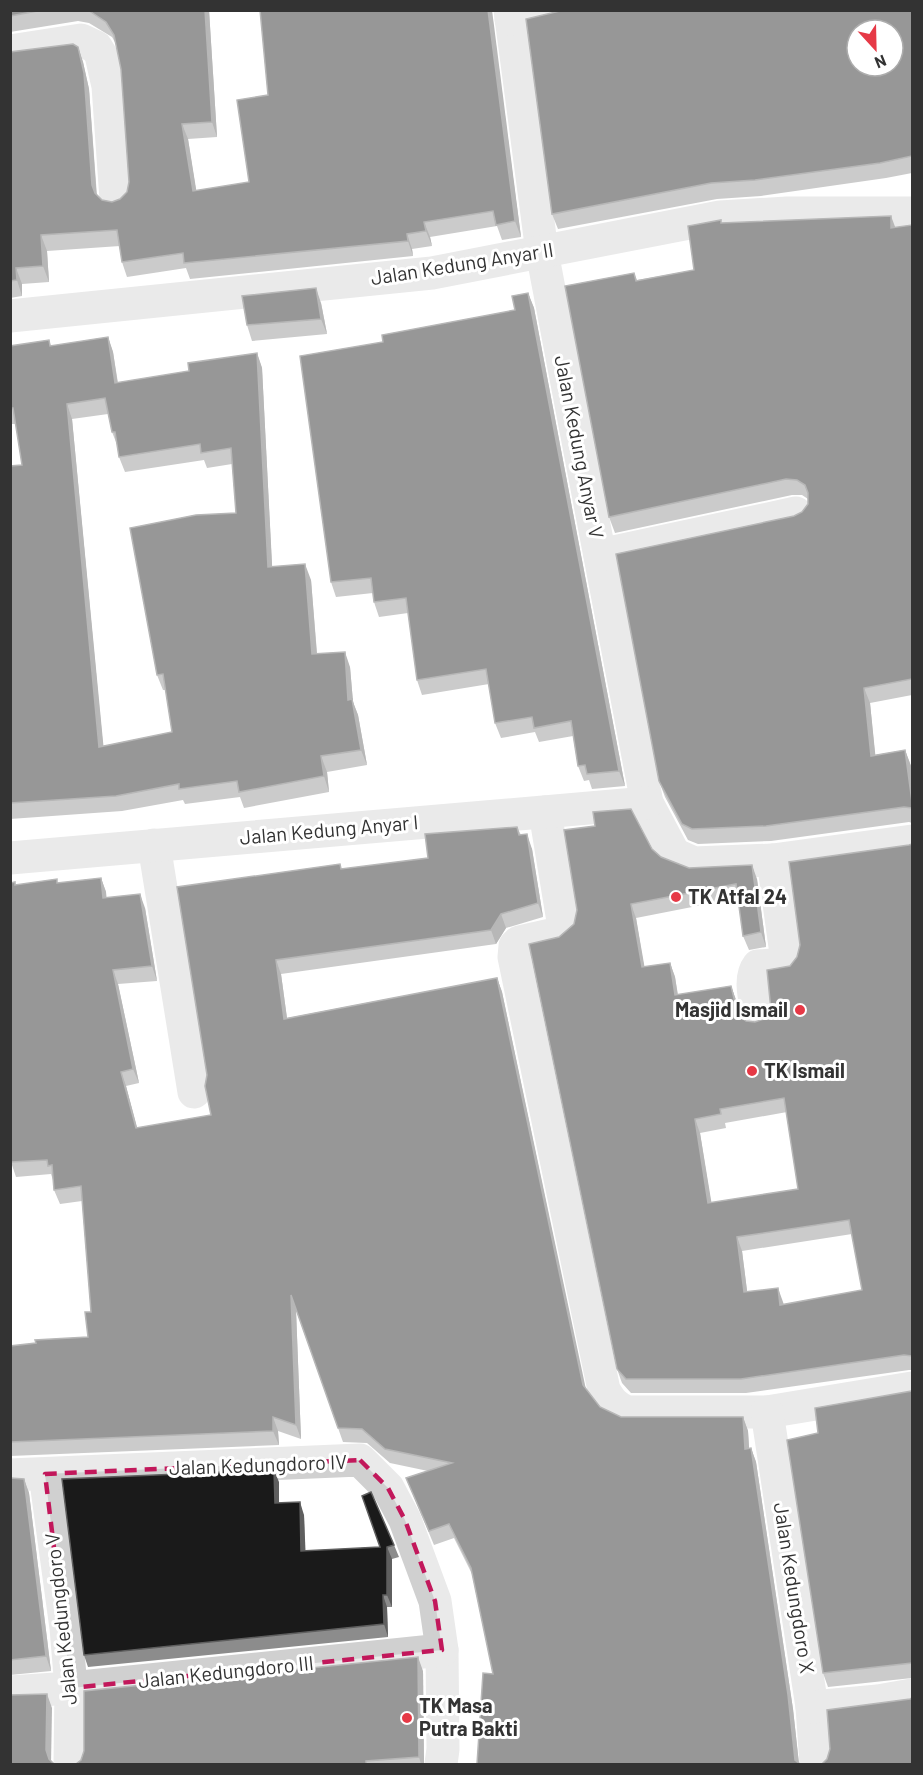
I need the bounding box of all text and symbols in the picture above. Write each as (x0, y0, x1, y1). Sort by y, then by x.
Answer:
north arrow (845, 18, 905, 78)
text: N (872, 52, 889, 73)
street label: Jalan Kedung Anyar II (369, 237, 555, 289)
street label: Jalan Kedung Anyar V (550, 353, 610, 541)
street label: Jalan Kedung Anyar I (238, 809, 419, 849)
place label: TK Atfal 24 (688, 884, 787, 908)
marker: TK Atfal 24 (669, 890, 683, 904)
place label: Masjid Ismail (675, 997, 788, 1021)
marker: Masjid Ismail (793, 1003, 807, 1017)
place label: TK Ismail (764, 1058, 845, 1082)
marker: TK Ismail (745, 1064, 759, 1078)
street label: Jalan Kedungdoro IV (169, 1449, 348, 1479)
street label: Jalan Kedungdoro X (770, 1501, 820, 1675)
street label: Jalan Kedungdoro V (39, 1532, 81, 1706)
street label: Jalan Kedungdoro III (137, 1650, 315, 1692)
place label: TK Masa Putra Bakti (419, 1693, 518, 1740)
marker: TK Masa Putra Bakti (400, 1711, 414, 1725)

